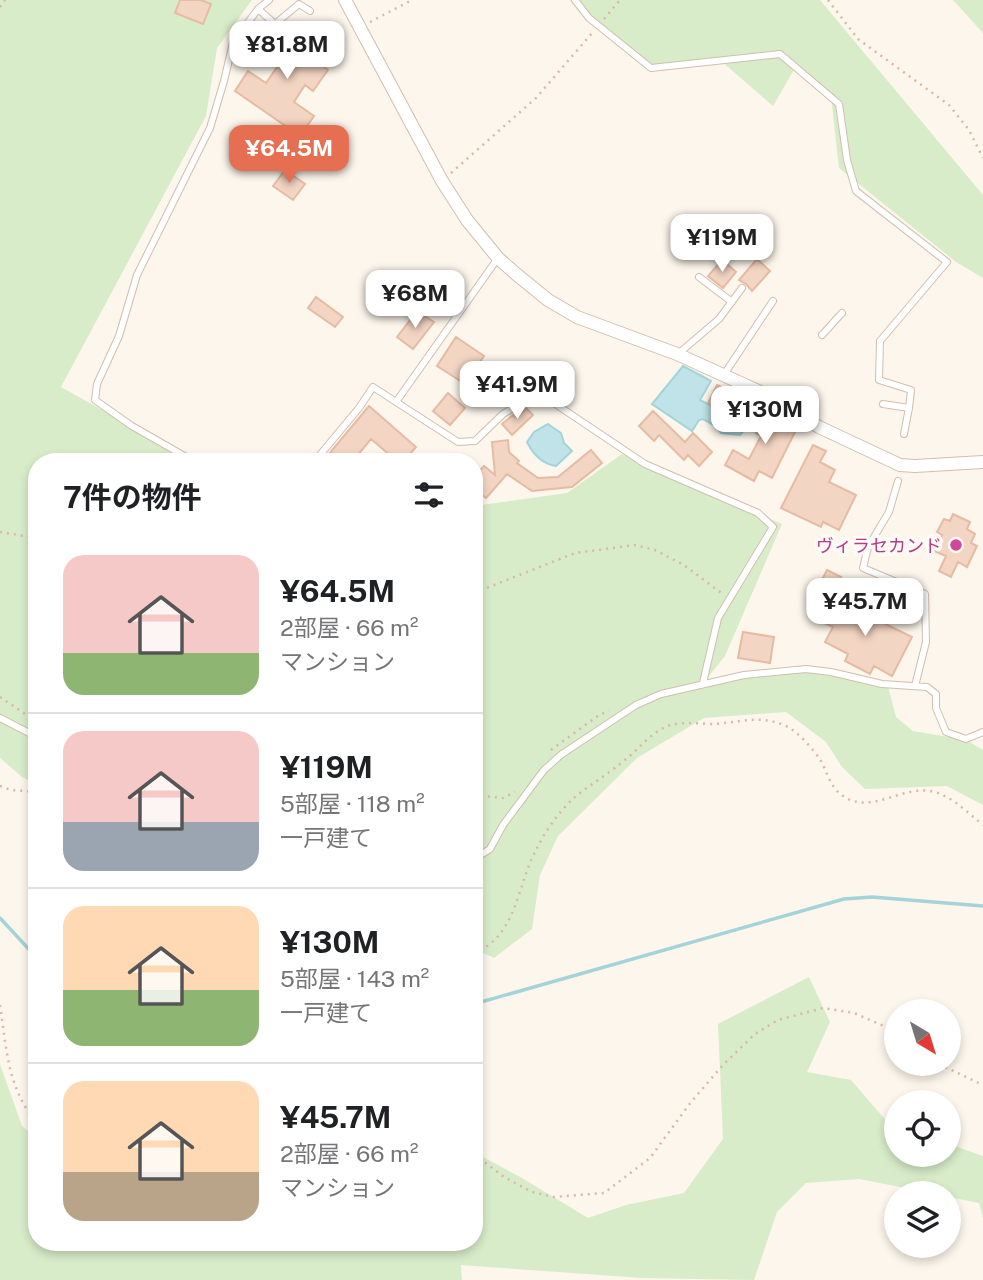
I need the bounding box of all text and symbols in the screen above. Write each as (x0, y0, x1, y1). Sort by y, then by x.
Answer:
pin: ¥81.8M (230, 22, 344, 81)
text: ¥81.8M (245, 30, 329, 57)
pin: ¥64.5M (232, 125, 346, 185)
text: ¥64.5M (245, 134, 333, 161)
pin: ¥119M (673, 215, 771, 274)
text: ¥119M (686, 223, 758, 250)
pin: ¥68M (374, 270, 456, 330)
text: ¥68M (382, 279, 448, 306)
pin: ¥41.9M (460, 362, 574, 421)
text: ¥41.9M (476, 370, 558, 397)
pin: ¥130M (716, 386, 814, 446)
text: ¥130M (727, 395, 803, 422)
icon: filters (410, 476, 448, 514)
text: 7件の物件 (63, 479, 202, 515)
place label: ヴィラセカンド (816, 535, 942, 556)
marker: ヴィラセカンド (948, 537, 964, 553)
text: ¥64.5M (280, 573, 395, 609)
pin: ¥45.7M (808, 578, 922, 638)
icon: home (119, 583, 203, 667)
text: ¥45.7M (822, 587, 908, 614)
text: 2部屋 · 66 m² (280, 614, 418, 641)
text: マンション (280, 648, 395, 675)
text: ¥119M (280, 749, 373, 785)
icon: home (119, 759, 203, 843)
text: 5部屋 · 118 m² (280, 790, 425, 817)
text: 一戸建て (280, 824, 372, 851)
text: ¥130M (280, 924, 379, 960)
icon: home (119, 934, 203, 1018)
text: 5部屋 · 143 m² (280, 965, 429, 992)
text: 一戸建て (280, 999, 372, 1026)
north arrow (884, 999, 961, 1076)
map controls (884, 999, 961, 1258)
button: locate (884, 1090, 961, 1167)
text: ¥45.7M (280, 1099, 391, 1135)
icon: home (119, 1109, 203, 1193)
text: 2部屋 · 66 m² (280, 1140, 418, 1167)
text: マンション (280, 1174, 395, 1201)
button: layers (884, 1181, 961, 1258)

